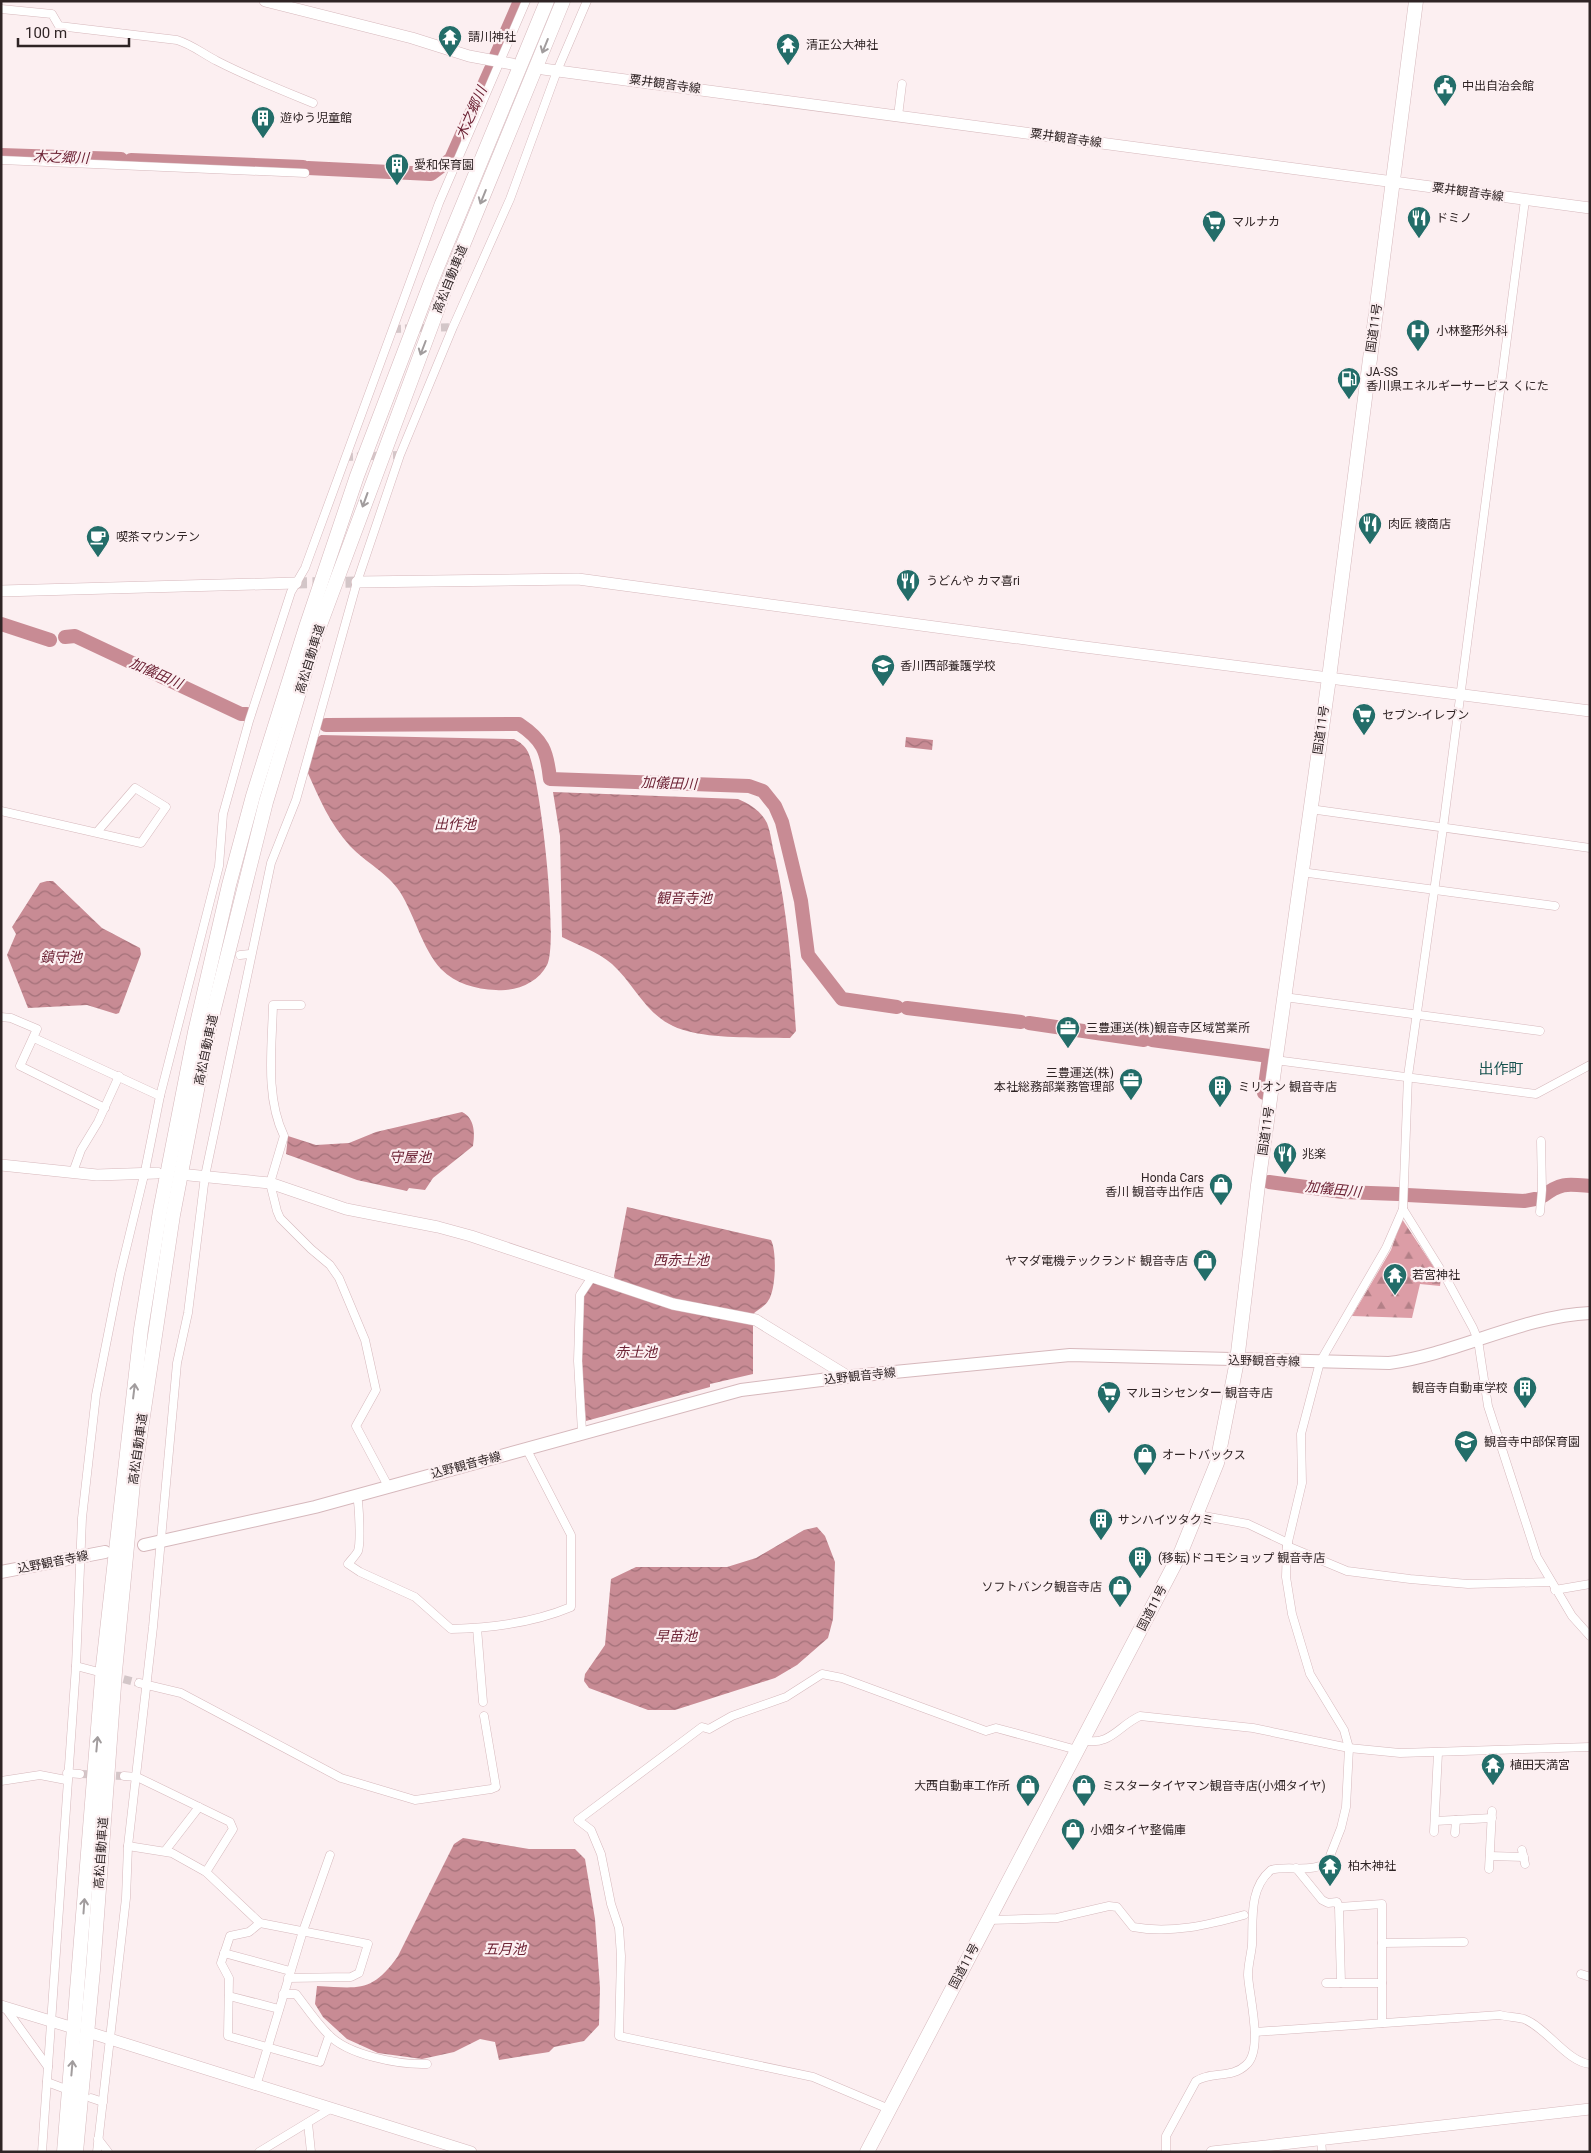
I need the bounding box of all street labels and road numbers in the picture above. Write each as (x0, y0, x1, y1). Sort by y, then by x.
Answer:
street label: 粟井観音寺線 (628, 72, 702, 96)
street label: 粟井観音寺線 (1029, 126, 1103, 150)
street label: 粟井観音寺線 (1431, 180, 1505, 204)
street label: 高松自動車道 (430, 243, 470, 315)
street label: 国道11号 (1364, 303, 1384, 353)
street label: 高松自動車道 (293, 623, 327, 695)
street label: 国道11号 (1311, 705, 1331, 755)
street label: 高松自動車道 (192, 1013, 220, 1087)
street label: 国道11号 (1256, 1106, 1276, 1156)
street label: 込野観音寺線 (1228, 1353, 1300, 1369)
street label: 込野観音寺線 (823, 1365, 897, 1387)
street label: 高松自動車道 (126, 1412, 150, 1486)
street label: 込野観音寺線 (429, 1449, 503, 1481)
street label: 込野観音寺線 (16, 1548, 90, 1576)
street label: 国道11号 (1135, 1583, 1169, 1633)
street label: 高松自動車道 (92, 1817, 110, 1889)
street label: 国道11号 (946, 1941, 982, 1991)

